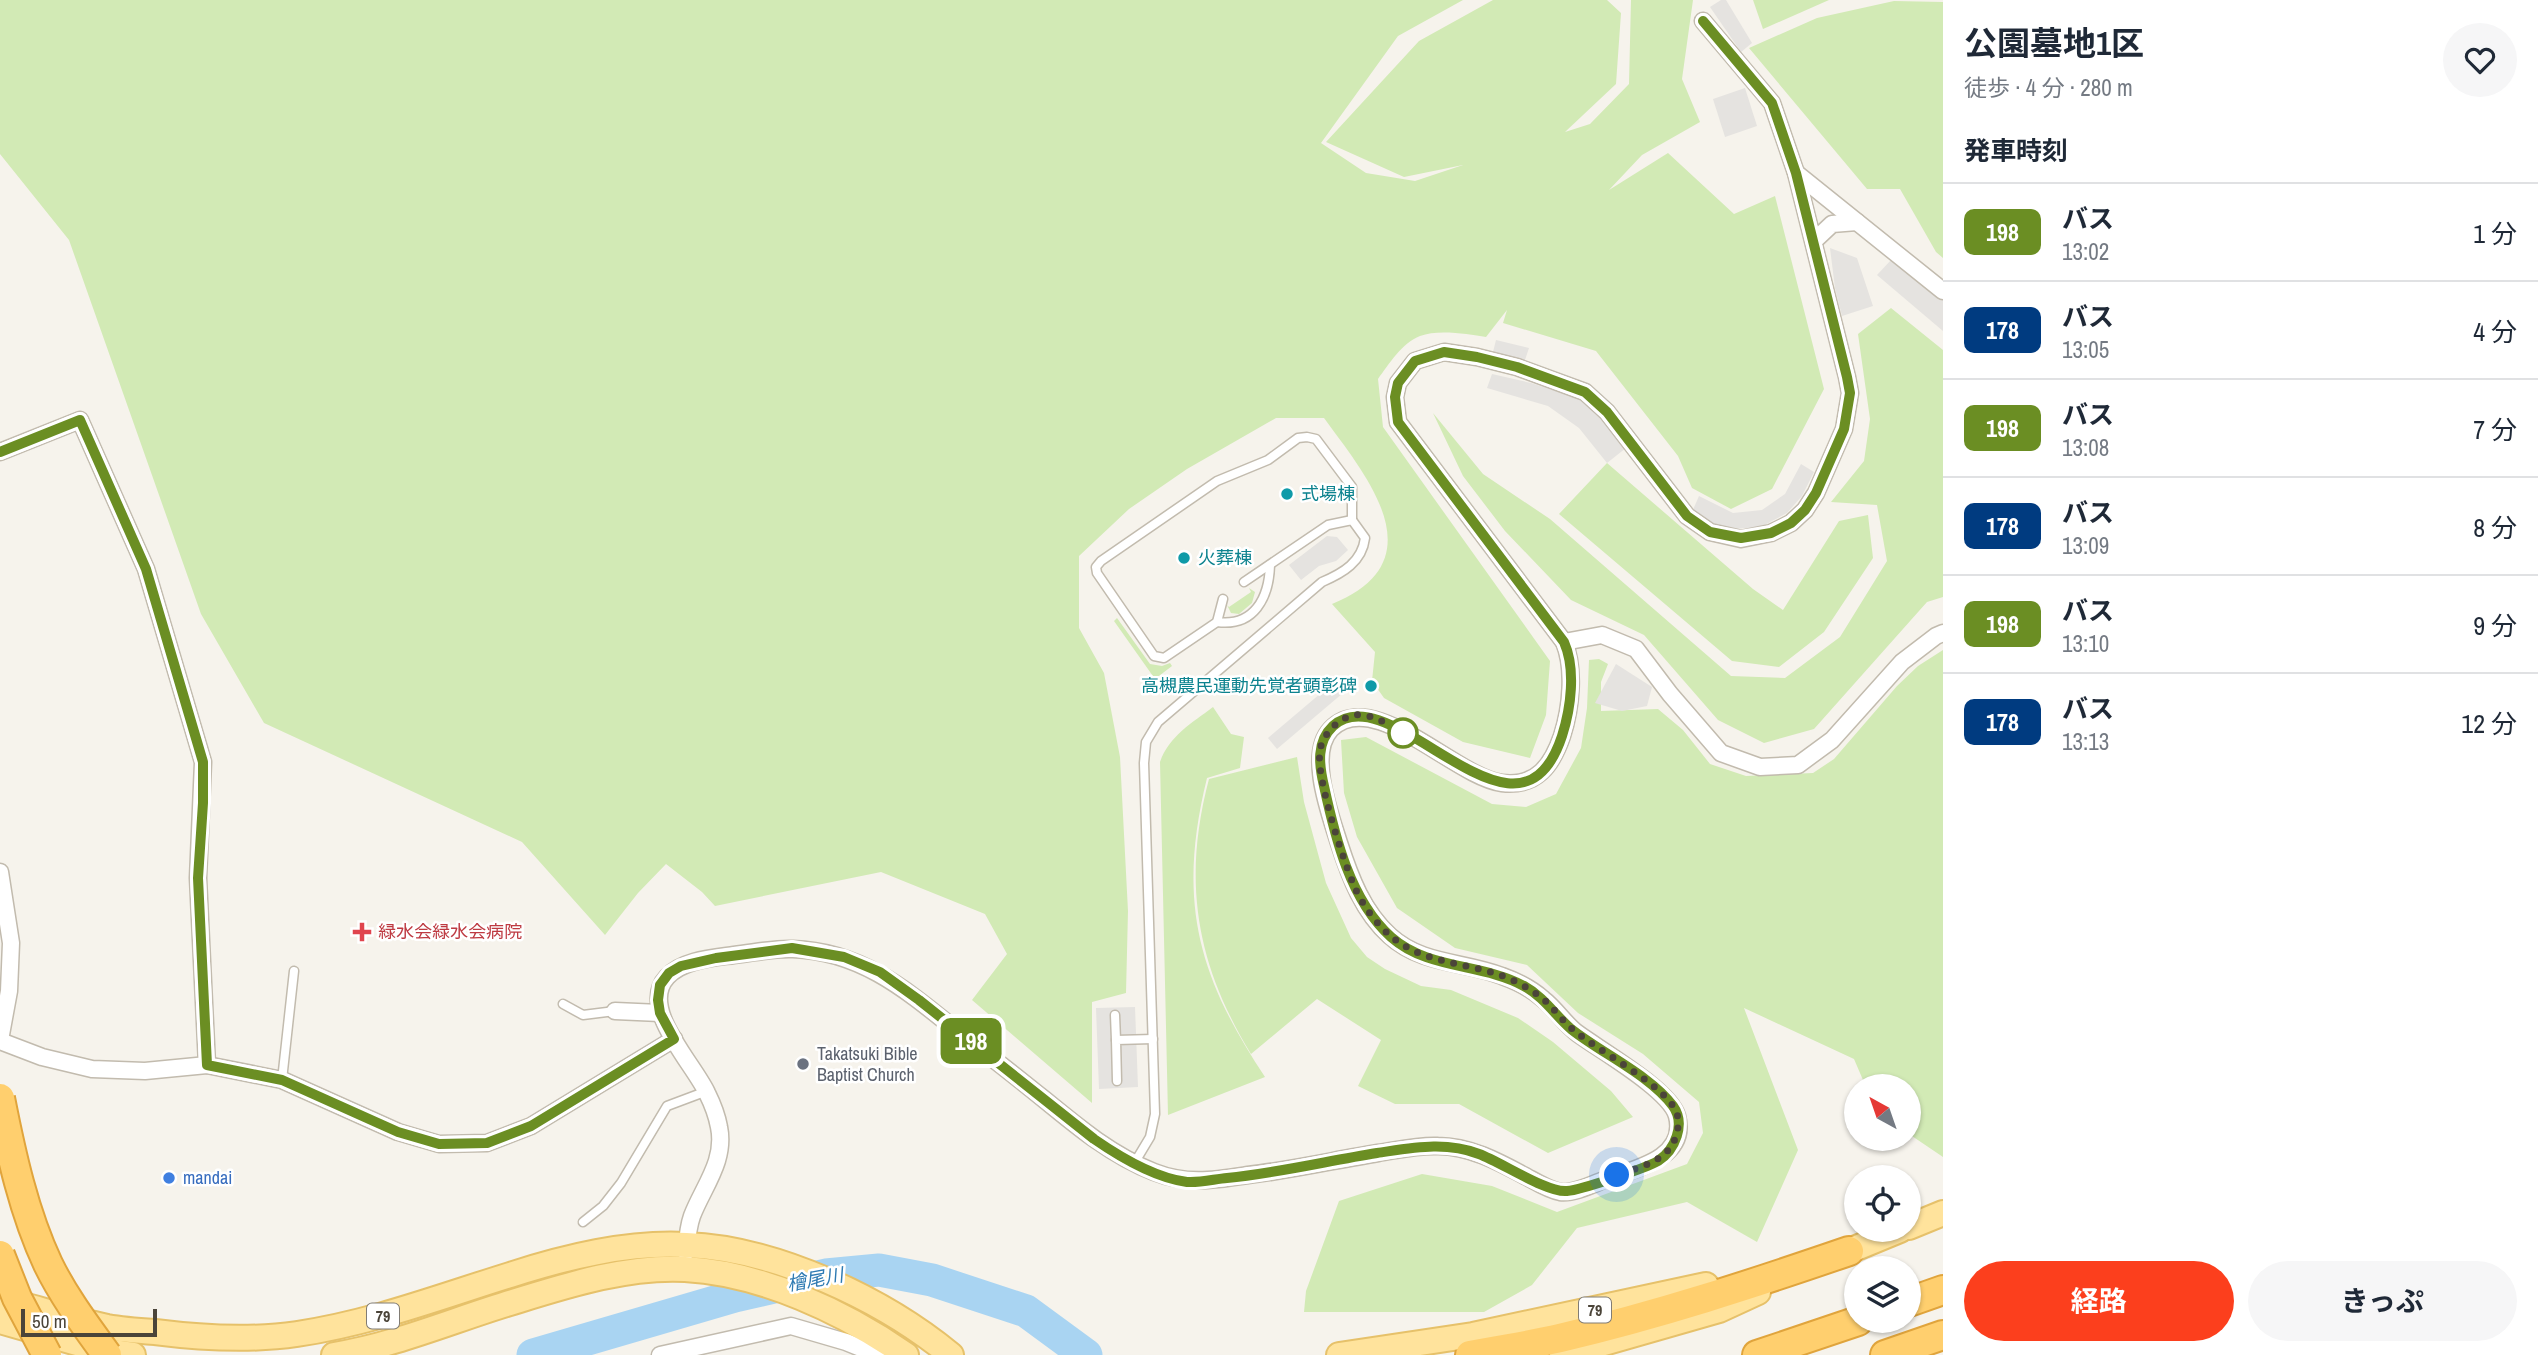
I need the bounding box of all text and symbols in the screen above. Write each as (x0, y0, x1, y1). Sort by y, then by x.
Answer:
text: 公園墓地1区 (1964, 21, 2144, 65)
button: heart (2443, 23, 2517, 97)
text: 徒歩 · 4 分 · 280 m (1964, 72, 2133, 103)
text: 発車時刻 (1964, 133, 2068, 168)
text: バス (2062, 201, 2114, 236)
text: 198 (1986, 216, 2019, 248)
text: 1 分 (2473, 216, 2517, 251)
text: 13:02 (2062, 236, 2109, 267)
text: バス (2062, 299, 2114, 334)
text: 178 (1986, 314, 2019, 346)
text: 4 分 (2473, 314, 2517, 349)
text: 13:05 (2062, 334, 2109, 365)
text: バス (2062, 397, 2114, 432)
text: 198 (1986, 412, 2019, 444)
text: 7 分 (2473, 412, 2517, 447)
text: 13:08 (2062, 432, 2109, 463)
place label: 式場棟 (1301, 481, 1355, 506)
marker: 式場棟 (1279, 486, 1295, 502)
text: バス (2062, 495, 2114, 530)
text: 178 (1986, 510, 2019, 542)
text: 8 分 (2473, 510, 2517, 545)
text: 13:09 (2062, 530, 2109, 561)
place label: 火葬棟 (1198, 545, 1252, 570)
marker: 火葬棟 (1176, 550, 1192, 566)
text: バス (2062, 593, 2114, 628)
text: 198 (1986, 608, 2019, 640)
text: 9 分 (2473, 608, 2517, 643)
text: 13:10 (2062, 628, 2109, 659)
place label: 高槻農民運動先覚者顕彰碑 (1141, 673, 1357, 698)
marker: 高槻農民運動先覚者顕彰碑 (1363, 678, 1379, 694)
text: バス (2062, 691, 2114, 726)
text: 178 (1986, 706, 2019, 738)
text: 12 分 (2461, 706, 2517, 741)
unlabelled marker (1388, 718, 1418, 748)
text: 13:13 (2062, 726, 2109, 757)
place label: 緑水会緑水会病院 (378, 919, 522, 944)
marker: 緑水会緑水会病院 (352, 922, 372, 942)
line badge: 198 (931, 1018, 1011, 1064)
text: 198 (955, 1025, 987, 1057)
place label: Takatsuki Bible Baptist Church (817, 1041, 917, 1087)
marker: Takatsuki Bible Baptist Church (795, 1056, 811, 1072)
north arrow (1844, 1074, 1922, 1152)
map controls (1844, 1074, 1921, 1333)
your location (1599, 1157, 1634, 1192)
place label: mandai (183, 1165, 232, 1190)
button: locate (1844, 1165, 1921, 1242)
marker: mandai (161, 1170, 177, 1186)
button: layers (1844, 1256, 1921, 1333)
water label: 檜尾川 (785, 1261, 847, 1297)
button: 経路 (1964, 1261, 2234, 1341)
button: きっぷ (2248, 1261, 2517, 1341)
road number: 79 (1579, 1298, 1611, 1322)
road number: 79 (367, 1304, 399, 1328)
scale bar (21, 1306, 158, 1338)
text: 50 m (32, 1308, 67, 1334)

